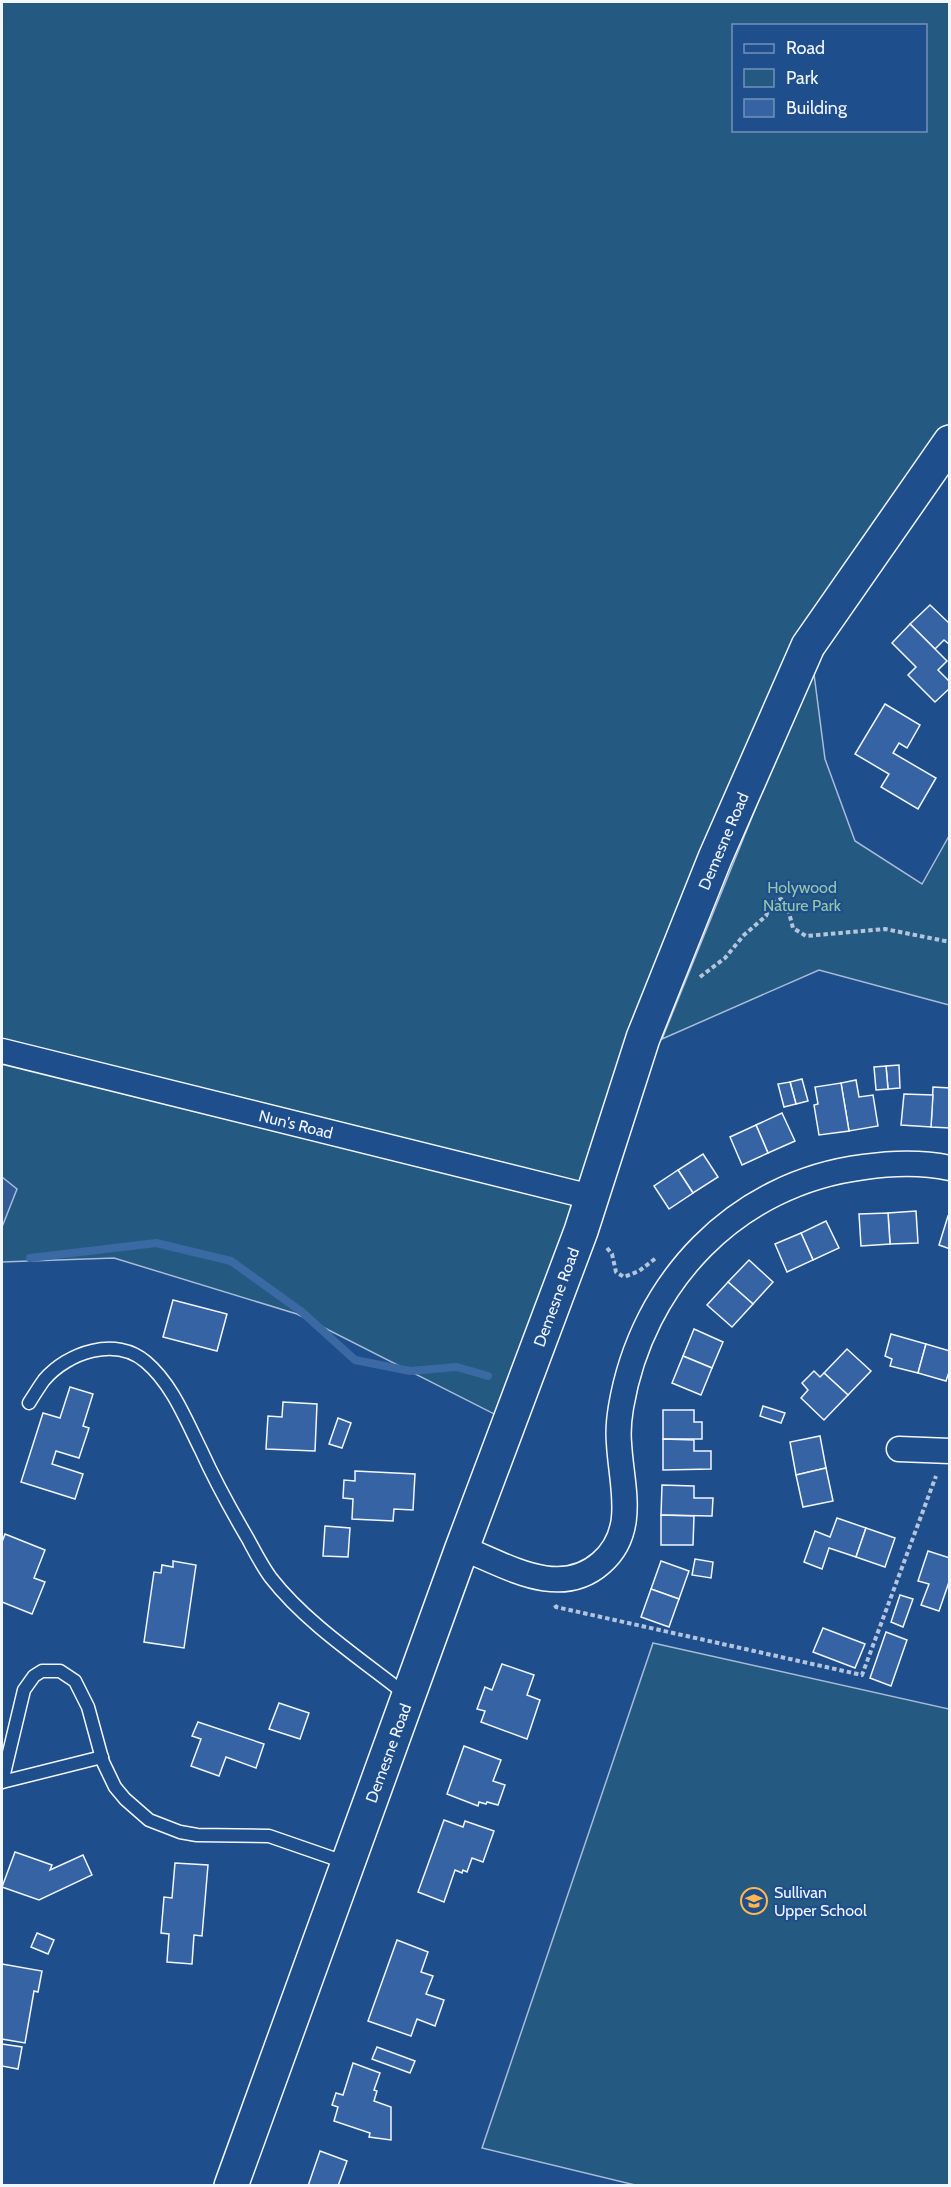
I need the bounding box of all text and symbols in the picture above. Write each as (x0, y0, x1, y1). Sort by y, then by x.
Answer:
legend (732, 24, 927, 132)
text: Road (786, 37, 825, 59)
text: Park (786, 67, 819, 89)
text: Building (786, 97, 848, 119)
street label: Demesne Road (694, 790, 753, 893)
park label: Holywood Nature Park (763, 878, 842, 915)
street label: Nun's Road (257, 1106, 335, 1143)
street label: Demesne Road (530, 1245, 583, 1349)
street label: Demesne Road (362, 1701, 415, 1805)
place label: Sullivan Upper School (774, 1883, 867, 1920)
school or university icon: Sullivan Upper School (739, 1886, 769, 1916)

